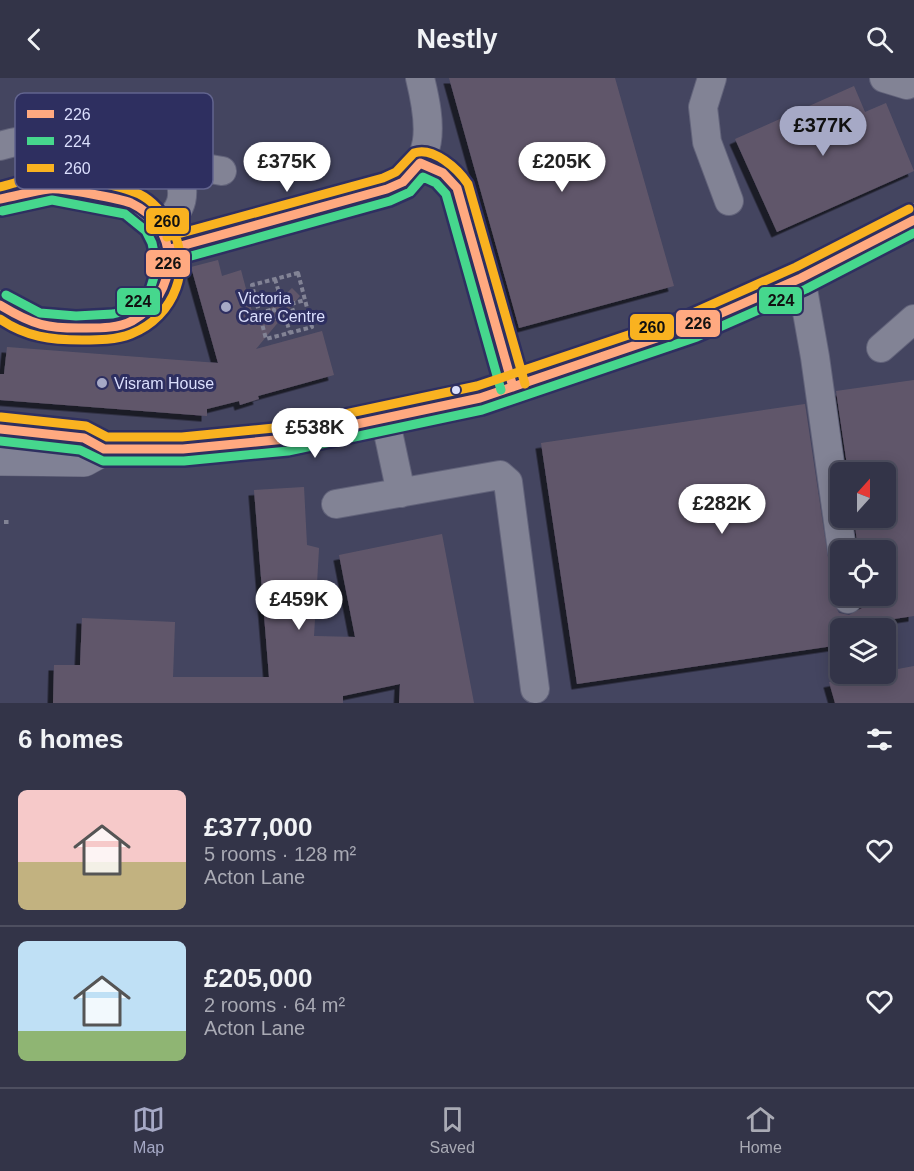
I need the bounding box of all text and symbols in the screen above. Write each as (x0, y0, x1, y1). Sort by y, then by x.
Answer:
icon: back (18, 23, 51, 56)
icon: search (863, 23, 896, 56)
text: Nestly (416, 24, 498, 54)
legend (15, 93, 213, 189)
text: 226 (64, 106, 91, 123)
pin: £377K (781, 106, 865, 157)
text: £377K (794, 114, 852, 136)
text: 224 (64, 133, 91, 150)
pin: £375K (245, 142, 329, 193)
pin: £205K (520, 142, 604, 193)
text: £375K (258, 150, 316, 172)
text: £205K (533, 150, 591, 172)
text: 260 (64, 160, 91, 177)
line badge: 260 (145, 207, 190, 235)
text: 260 (154, 213, 180, 230)
line badge: 226 (145, 249, 191, 278)
text: 226 (155, 255, 181, 272)
line badge: 224 (758, 286, 803, 315)
line badge: 224 (116, 287, 161, 316)
place label: Victoria Care Centre (238, 290, 325, 325)
text: 224 (768, 292, 794, 309)
text: 224 (125, 293, 151, 310)
marker: Victoria Care Centre (219, 300, 233, 314)
line badge: 226 (675, 309, 721, 338)
line badge: 260 (629, 313, 675, 341)
text: 226 (685, 315, 711, 332)
text: 260 (639, 319, 665, 336)
place label: Visram House (114, 375, 214, 392)
marker: Visram House (95, 376, 109, 390)
unlabelled marker (450, 384, 462, 396)
pin: £538K (273, 408, 357, 459)
text: £538K (286, 416, 344, 438)
north arrow (830, 462, 896, 528)
map controls (830, 462, 896, 684)
pin: £282K (680, 484, 764, 535)
text: £282K (693, 492, 751, 514)
button: locate (830, 540, 896, 606)
pin: £459K (257, 580, 341, 631)
text: £459K (270, 588, 328, 610)
button: layers (830, 618, 896, 684)
icon: filters (863, 723, 896, 756)
text: 6 homes (18, 724, 124, 754)
text: £377,000 (204, 812, 312, 842)
icon: home (66, 814, 138, 886)
icon: heart (863, 834, 896, 867)
text: 5 rooms · 128 m² (204, 843, 356, 865)
text: Acton Lane (204, 866, 305, 888)
text: £205,000 (204, 963, 312, 993)
icon: home (66, 965, 138, 1037)
icon: heart (863, 985, 896, 1018)
text: 2 rooms · 64 m² (204, 994, 345, 1016)
text: Acton Lane (204, 1017, 305, 1039)
tab: Map (132, 1103, 165, 1157)
tab: Saved (429, 1103, 475, 1157)
tab: Home (739, 1103, 782, 1157)

